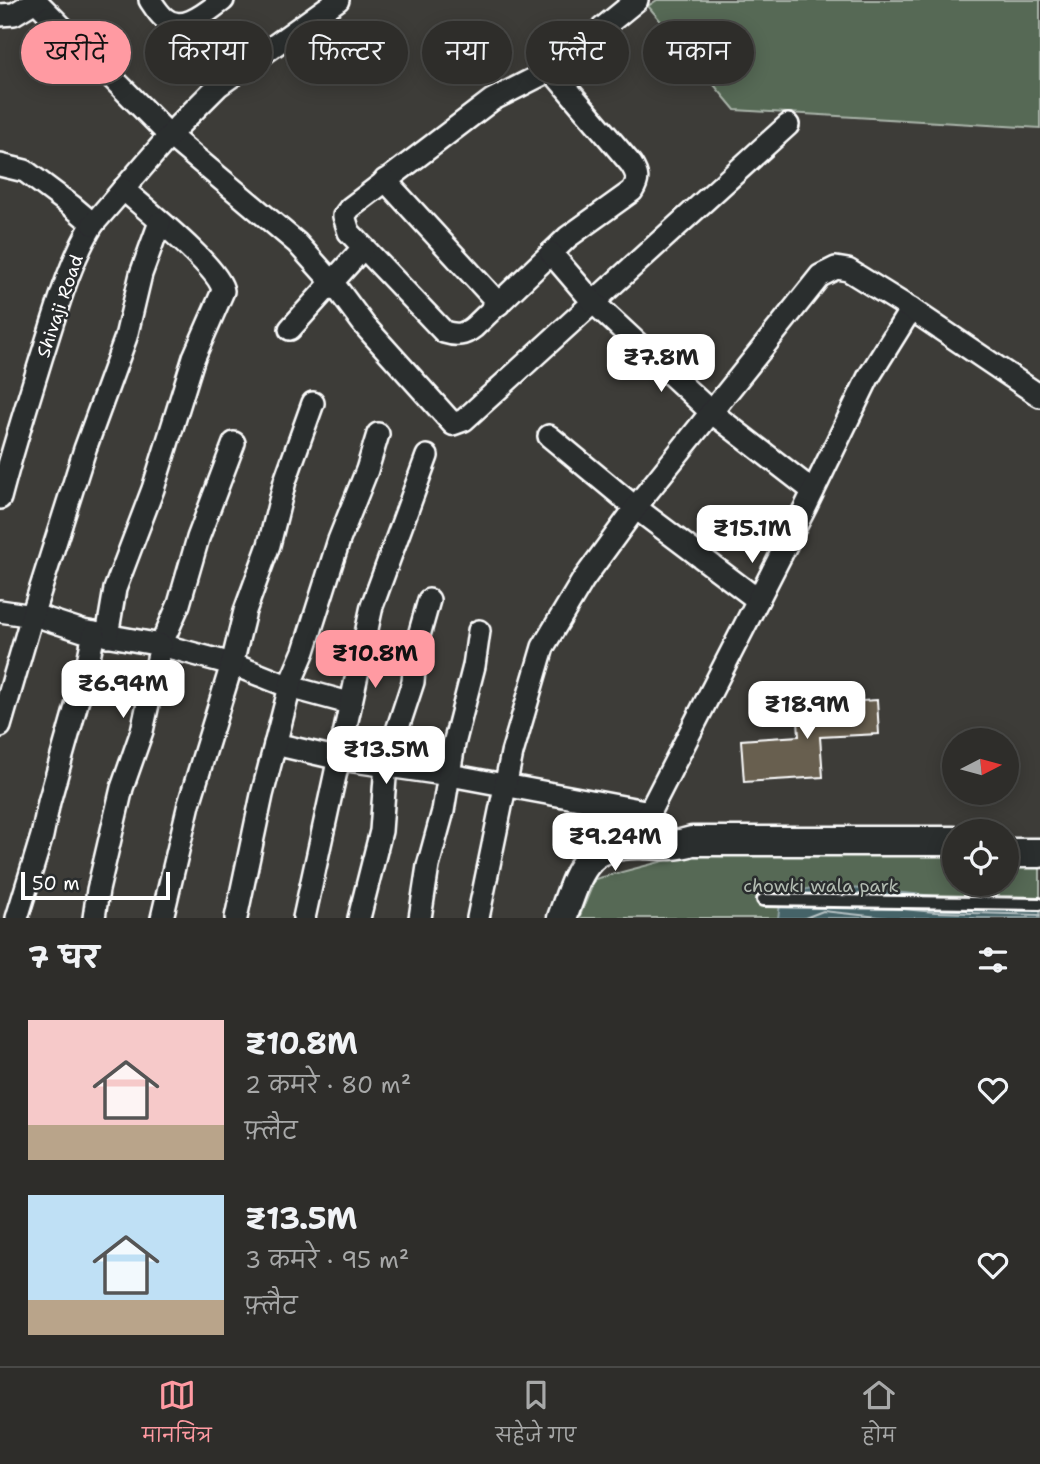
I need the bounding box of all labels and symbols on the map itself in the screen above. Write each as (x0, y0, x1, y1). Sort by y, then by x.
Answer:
street label: Shivaji Road (31, 251, 89, 361)
pin: ₹7.8M (612, 334, 710, 394)
pin: ₹15.1M (695, 505, 809, 565)
pin: ₹10.8M (318, 630, 432, 690)
pin: ₹6.94M (66, 660, 180, 720)
pin: ₹18.9M (750, 682, 864, 741)
pin: ₹13.5M (329, 726, 443, 786)
north arrow (942, 728, 1018, 805)
pin: ₹9.24M (558, 814, 672, 873)
scale bar (21, 869, 170, 901)
park label: chowki wala park (743, 874, 899, 898)

